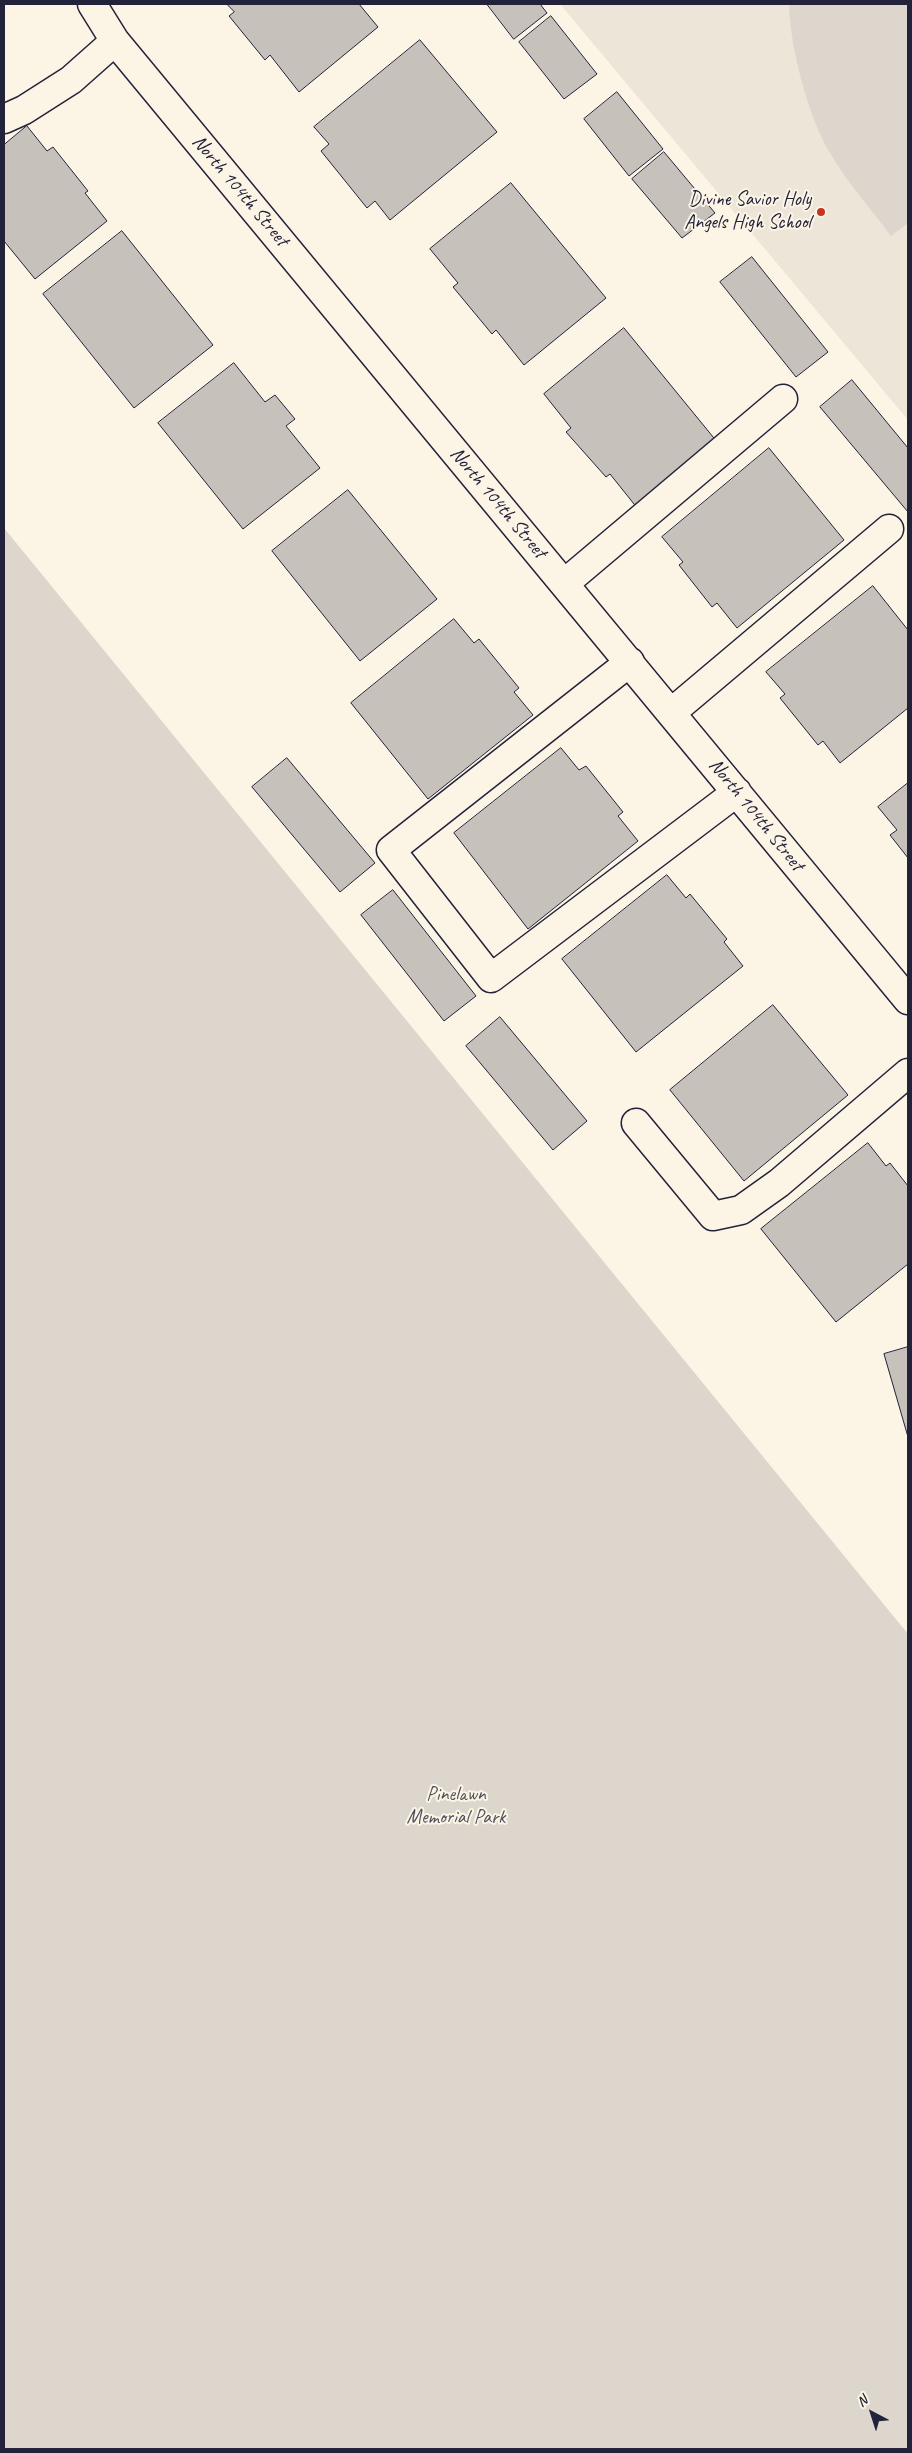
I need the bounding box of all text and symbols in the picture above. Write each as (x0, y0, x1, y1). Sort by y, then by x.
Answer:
street label: North 104th Street (186, 130, 294, 252)
place label: Divine Savior Holy Angels High School (684, 188, 811, 235)
marker: Divine Savior Holy Angels High School (815, 206, 827, 218)
street label: North 104th Street (444, 442, 552, 564)
street label: North 104th Street (703, 754, 809, 876)
park label: Pinelawn Memorial Park (407, 1783, 505, 1830)
north arrow (847, 2388, 897, 2438)
text: N (853, 2392, 871, 2410)

